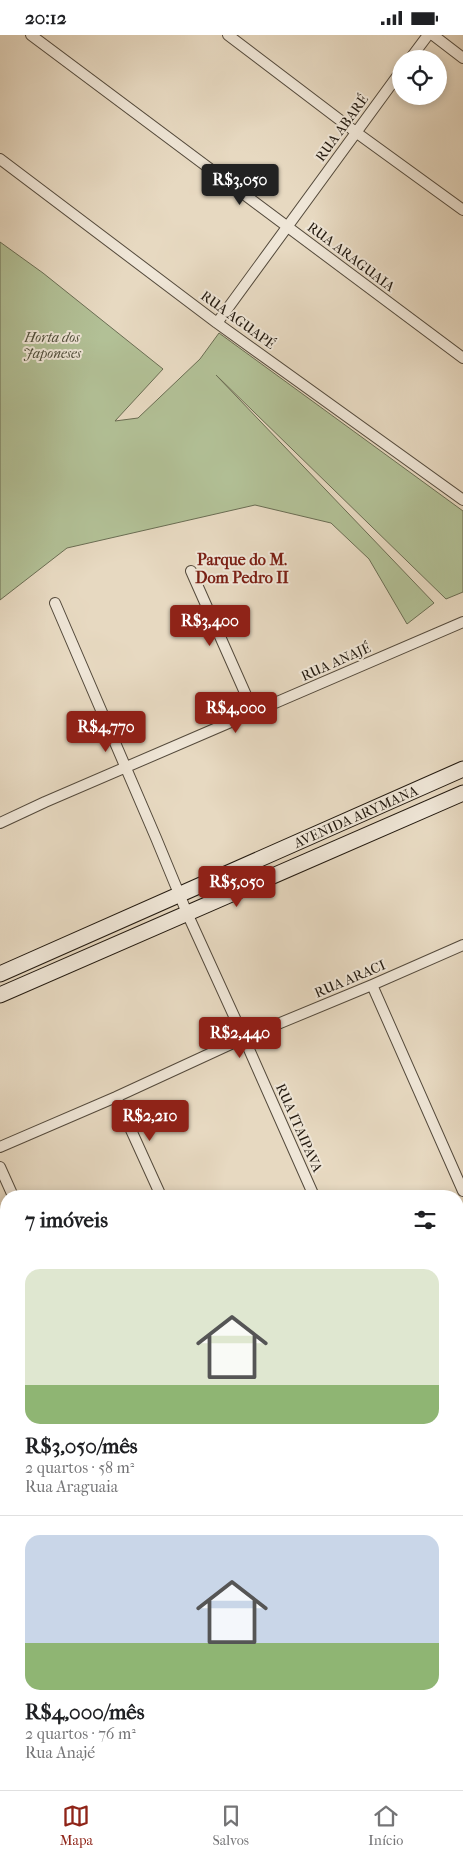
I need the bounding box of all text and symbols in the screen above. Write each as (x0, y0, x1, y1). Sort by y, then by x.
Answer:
text: 20:12 (25, 7, 66, 29)
map controls (392, 50, 447, 105)
button: locate (392, 50, 447, 105)
street label: RUA ABARÉ (311, 90, 372, 165)
pin: R$3,050 (194, 163, 286, 206)
text: R$3,050 (213, 170, 267, 189)
street label: RUA ARAGUAIA (304, 219, 399, 296)
street label: RUA AGUAPÉ (197, 286, 280, 353)
park label: Horta dos Japoneses (23, 329, 82, 362)
district label: Parque do M. Dom Pedro II (195, 550, 290, 587)
pin: R$3,400 (164, 605, 256, 647)
text: R$3,400 (181, 611, 239, 630)
street label: RUA ANAJÉ (298, 638, 374, 685)
pin: R$4,000 (190, 691, 282, 734)
text: R$4,000 (206, 698, 266, 717)
pin: R$4,770 (60, 711, 152, 753)
text: R$4,770 (78, 717, 134, 736)
street label: AVENIDA ARYMANA (290, 781, 421, 852)
pin: R$5,050 (191, 865, 283, 908)
text: R$5,050 (209, 872, 265, 891)
street label: RUA ARACI (312, 956, 389, 1002)
pin: R$2,440 (194, 1017, 286, 1059)
text: R$2,440 (210, 1023, 270, 1042)
street label: RUA ITAIPAVA (272, 1081, 327, 1176)
pin: R$2,210 (104, 1099, 196, 1142)
text: R$2,210 (123, 1106, 177, 1125)
icon: filters (411, 1206, 439, 1234)
text: 7 imóveis (25, 1208, 108, 1232)
icon: home (187, 1302, 277, 1392)
text: R$3,050/mês (25, 1434, 138, 1458)
text: 2 quartos · 58 m² (25, 1458, 134, 1477)
text: Rua Araguaia (25, 1477, 118, 1496)
icon: home (187, 1567, 277, 1657)
text: R$4,000/mês (25, 1700, 144, 1724)
text: 2 quartos · 76 m² (25, 1724, 136, 1743)
text: Rua Anajé (25, 1743, 95, 1762)
tab: Mapa (60, 1802, 93, 1849)
tab: Salvos (213, 1802, 249, 1849)
tab: Início (368, 1802, 403, 1849)

